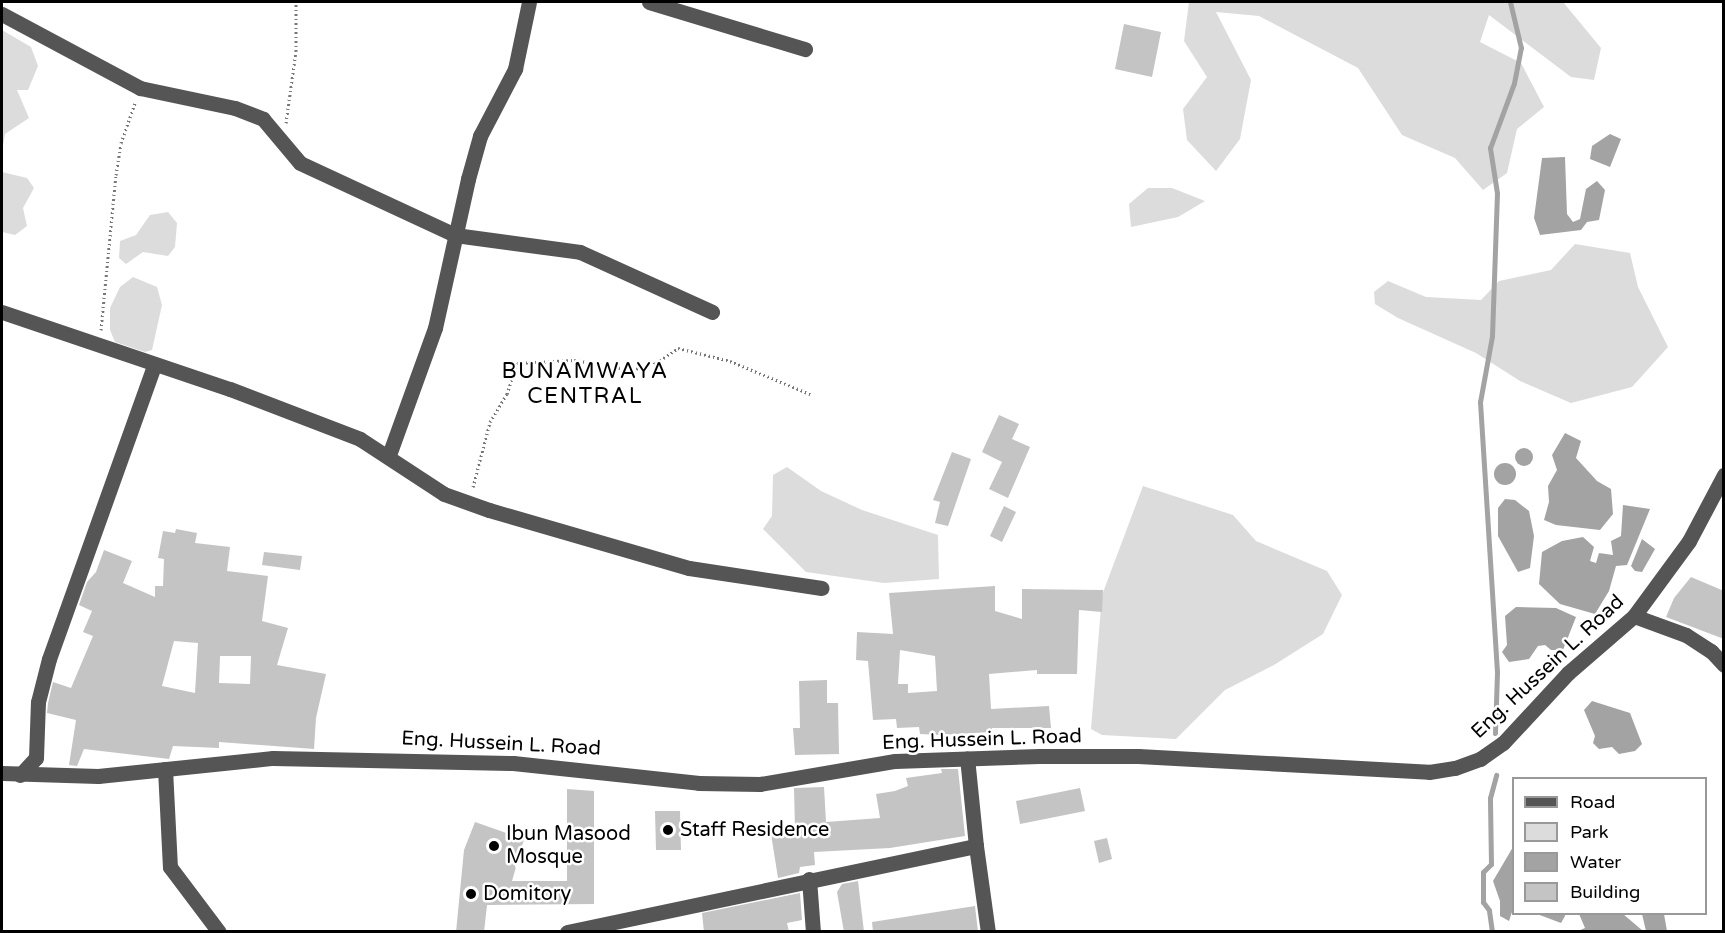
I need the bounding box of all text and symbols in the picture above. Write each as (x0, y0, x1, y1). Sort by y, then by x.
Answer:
district label: BUNAMWAYA CENTRAL (501, 358, 669, 410)
street label: Eng. Hussein L. Road (1467, 590, 1629, 744)
street label: Eng. Hussein L. Road (882, 725, 1082, 755)
street label: Eng. Hussein L. Road (401, 727, 601, 761)
legend (1512, 777, 1707, 915)
text: Road (1570, 791, 1615, 813)
place label: Staff Residence (680, 818, 829, 842)
text: Park (1570, 821, 1608, 843)
place label: Ibun Masood Mosque (506, 822, 631, 869)
marker: Staff Residence (661, 823, 675, 837)
marker: Ibun Masood Mosque (487, 839, 501, 853)
text: Water (1570, 851, 1621, 873)
text: Building (1570, 881, 1640, 903)
place label: Domitory (483, 882, 571, 906)
marker: Domitory (464, 887, 478, 901)

